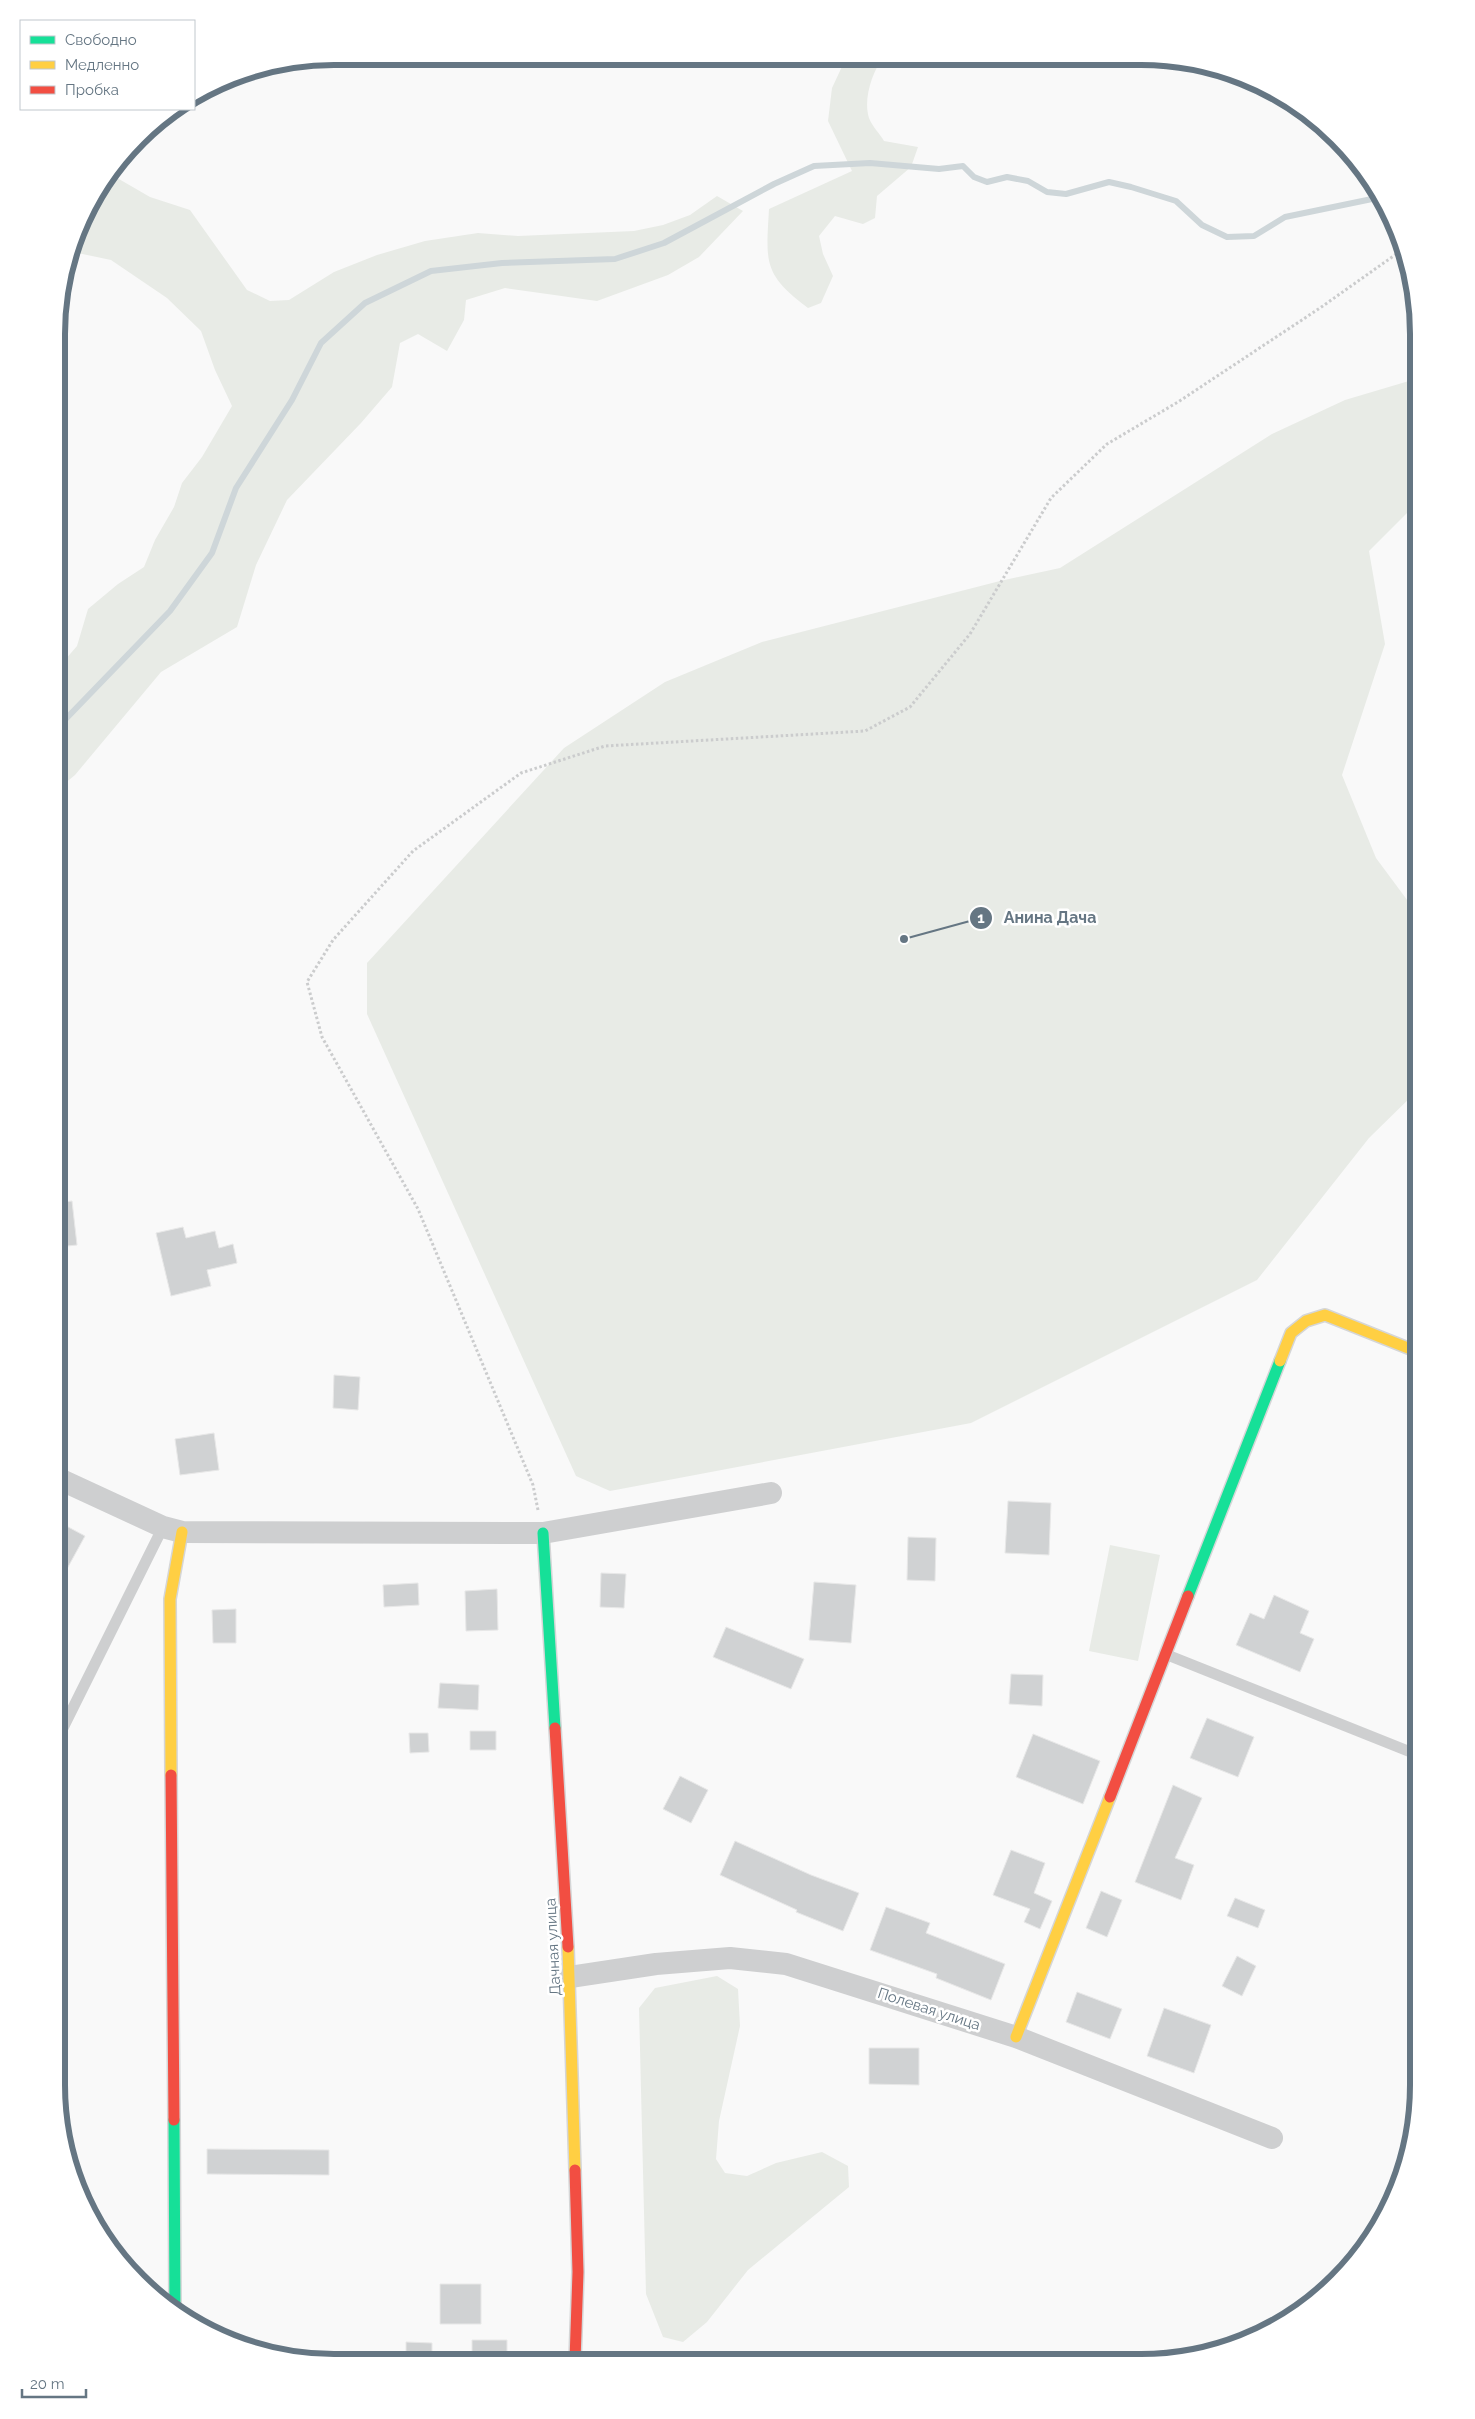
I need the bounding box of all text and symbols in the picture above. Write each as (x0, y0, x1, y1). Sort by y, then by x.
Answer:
legend (20, 20, 195, 110)
text: Свободно (65, 31, 137, 49)
text: Медленно (65, 56, 139, 74)
text: Пробка (65, 81, 119, 99)
callout: Анина Дача (969, 902, 1106, 933)
text: Анина Дача (1004, 908, 1096, 927)
text: 1 (977, 909, 985, 927)
street label: Дачная улица (541, 1898, 565, 1996)
street label: Полевая улица (875, 1984, 983, 2034)
scale bar (22, 2366, 86, 2398)
text: 20 m (30, 2375, 65, 2393)

